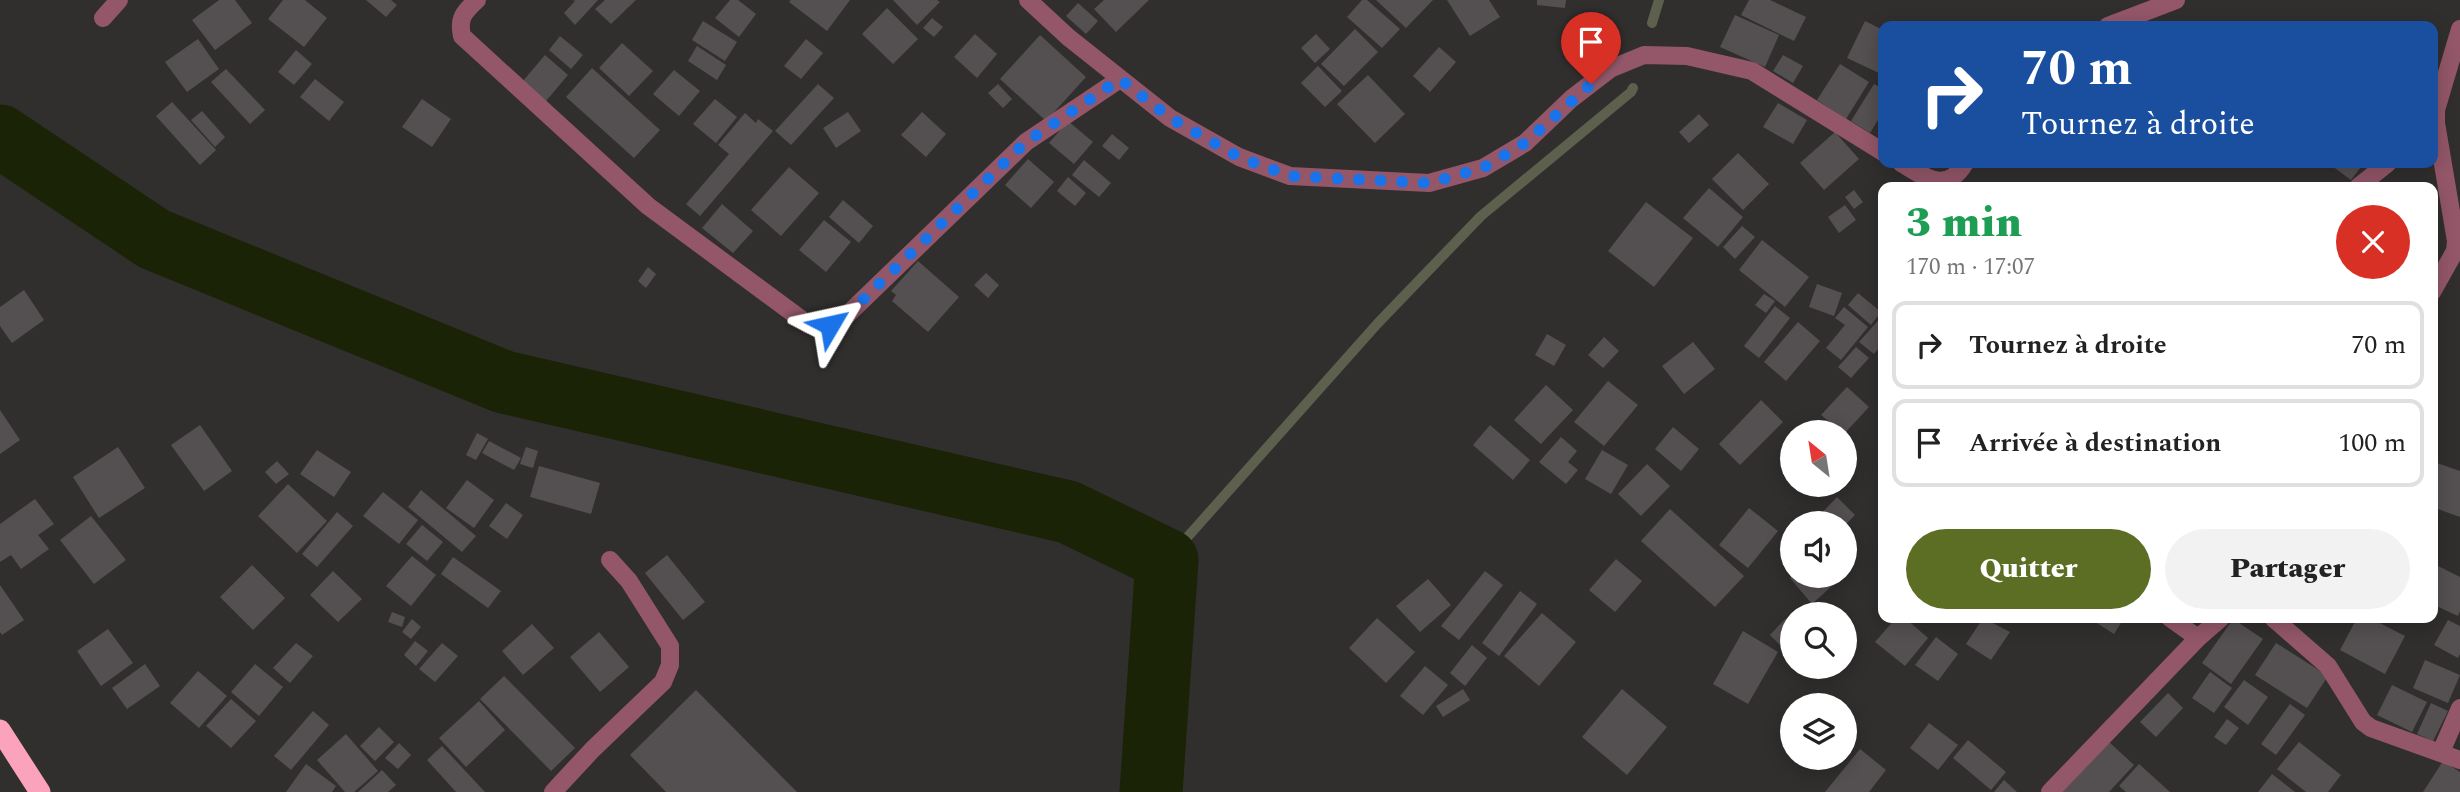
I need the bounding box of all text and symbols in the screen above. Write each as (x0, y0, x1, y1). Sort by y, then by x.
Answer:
pin (1561, 12.0, 1621, 84)
icon: arrive (1572, 23, 1610, 61)
text: 70 m (2021, 32, 2132, 107)
icon: right (1906, 49, 1997, 140)
text: Tournez à droite (2021, 100, 2255, 149)
text: 3 min (1906, 192, 2022, 255)
button: close (2336, 205, 2410, 279)
text: 170 m · 17:07 (1906, 250, 2035, 285)
position arrow (793, 288, 867, 362)
text: Tournez à droite (1969, 325, 2167, 365)
text: 70 m (2351, 325, 2406, 365)
icon: right (1910, 326, 1948, 364)
north arrow (1780, 420, 1857, 497)
map controls (1780, 420, 1857, 770)
text: Arrivée à destination (1969, 423, 2221, 463)
text: 100 m (2338, 423, 2406, 463)
icon: arrive (1910, 424, 1948, 462)
button: sound (1780, 511, 1857, 588)
button: Quitter (1906, 529, 2151, 609)
button: Partager (2165, 529, 2410, 609)
button: search (1780, 602, 1857, 679)
button: layers (1780, 693, 1857, 770)

